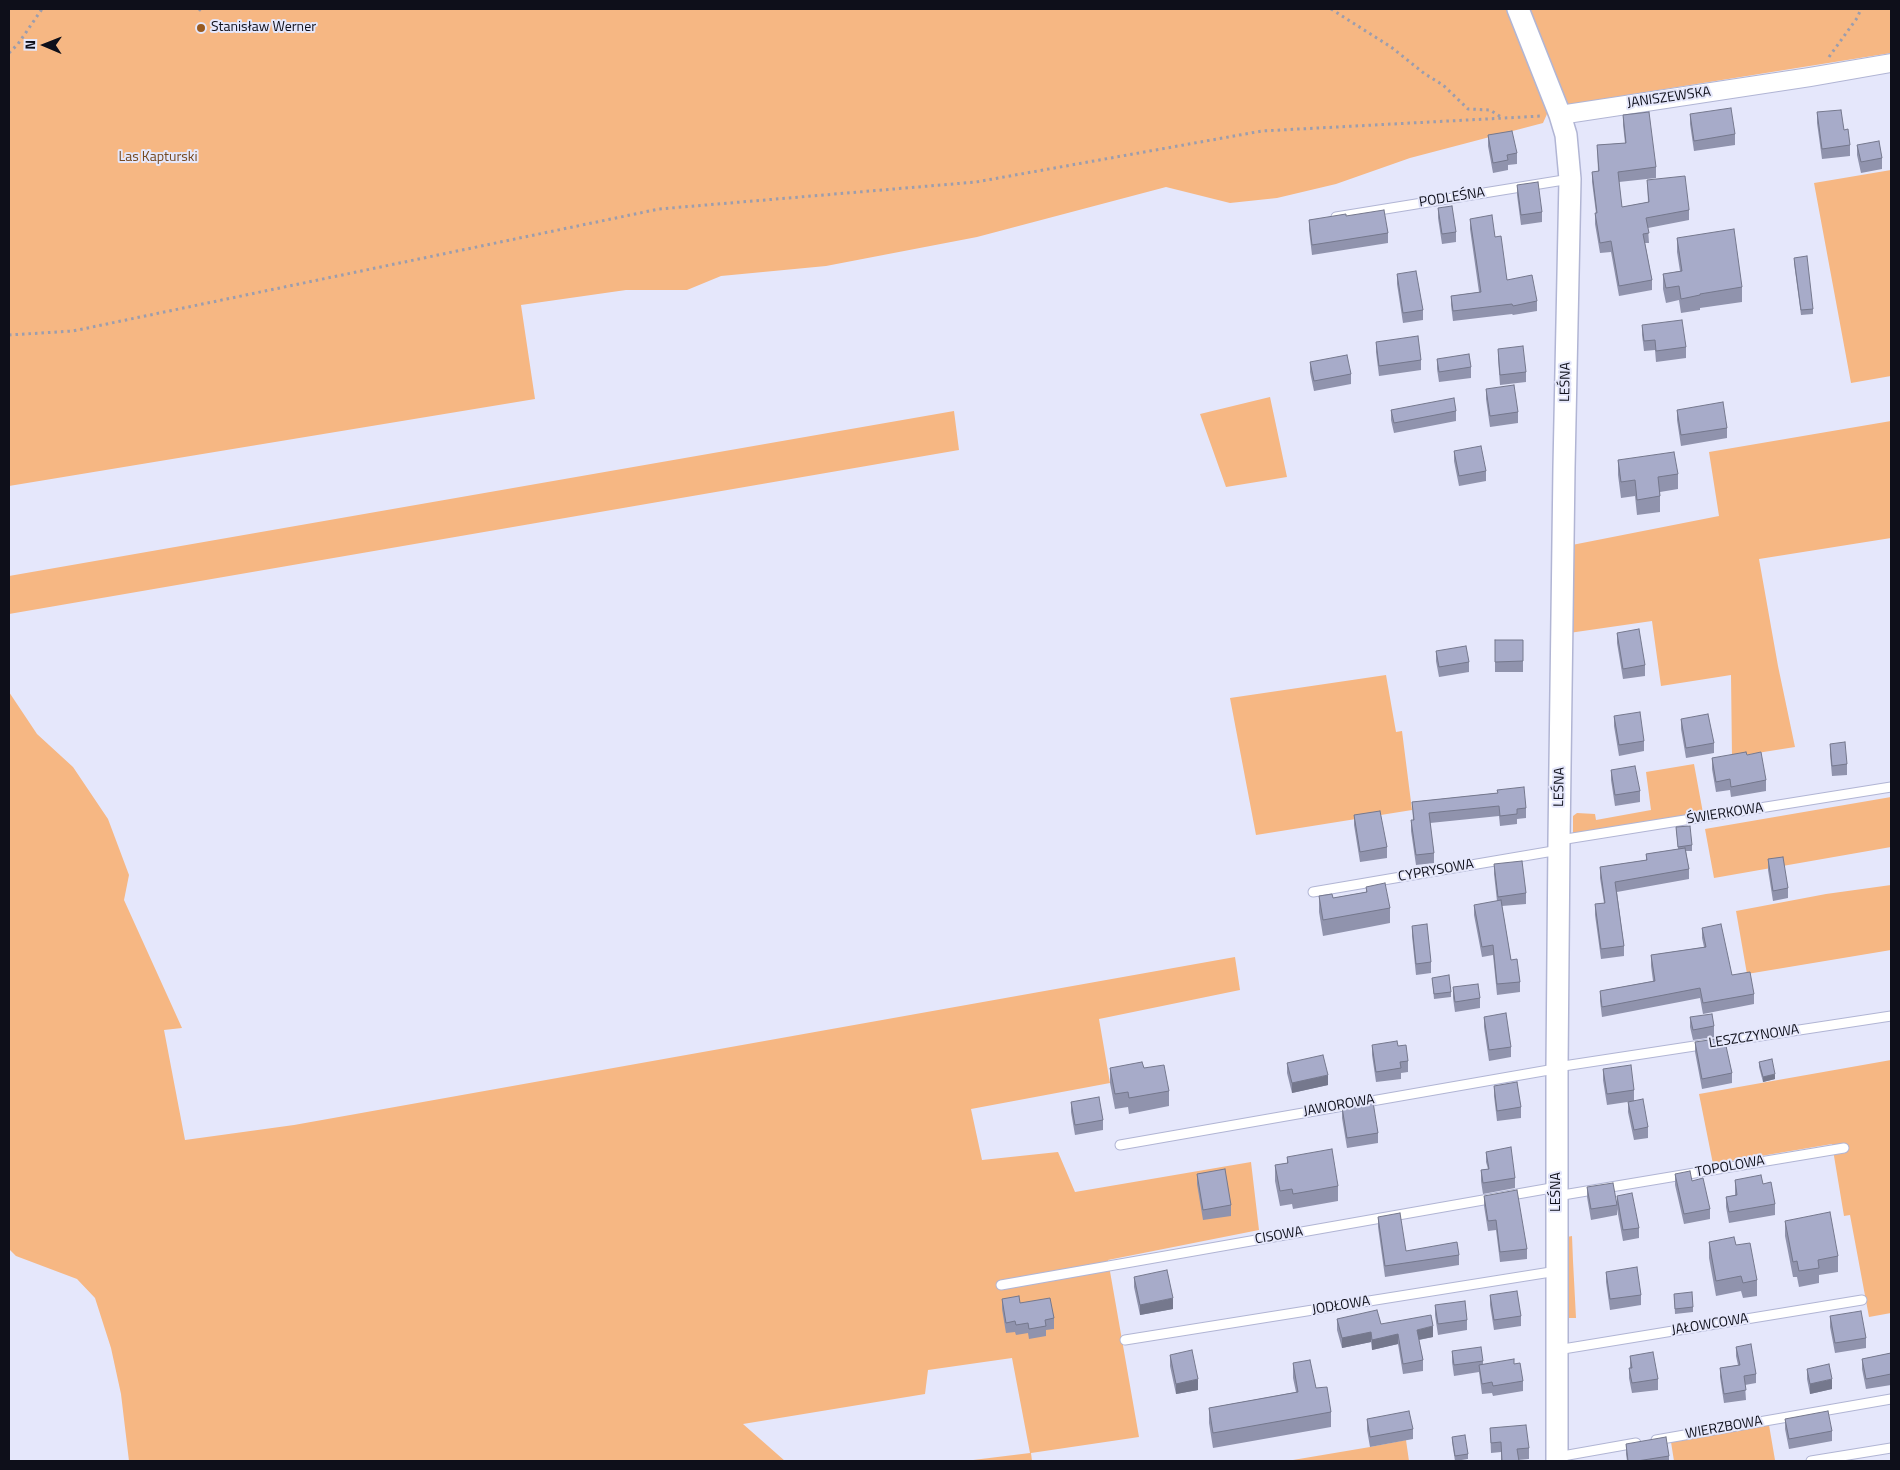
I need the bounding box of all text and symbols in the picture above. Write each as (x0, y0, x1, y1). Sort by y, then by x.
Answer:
north arrow (20, 20, 70, 70)
place label: Stanisław Werner (211, 20, 316, 36)
marker: Stanisław Werner (195, 22, 207, 34)
text: N (19, 40, 40, 50)
street label: JANISZEWSKA (1626, 84, 1712, 112)
park label: Las Kapturski (118, 150, 198, 166)
street label: PODLEŚNA (1418, 185, 1486, 211)
street label: LEŚNA (1557, 362, 1575, 402)
street label: LEŚNA (1551, 767, 1569, 807)
street label: ŚWIERKOWA (1686, 800, 1764, 828)
street label: CYPRYSOWA (1397, 856, 1475, 886)
street label: LESZCZYNOWA (1708, 1022, 1800, 1052)
street label: JAWOROWA (1302, 1091, 1376, 1121)
street label: TOPOLOWA (1694, 1153, 1766, 1181)
street label: LEŚNA (1549, 1172, 1565, 1212)
street label: CISOWA (1254, 1224, 1304, 1248)
street label: JODŁOWA (1311, 1293, 1371, 1319)
street label: JAŁOWCOWA (1670, 1311, 1750, 1339)
street label: WIERZBOWA (1684, 1413, 1764, 1443)

